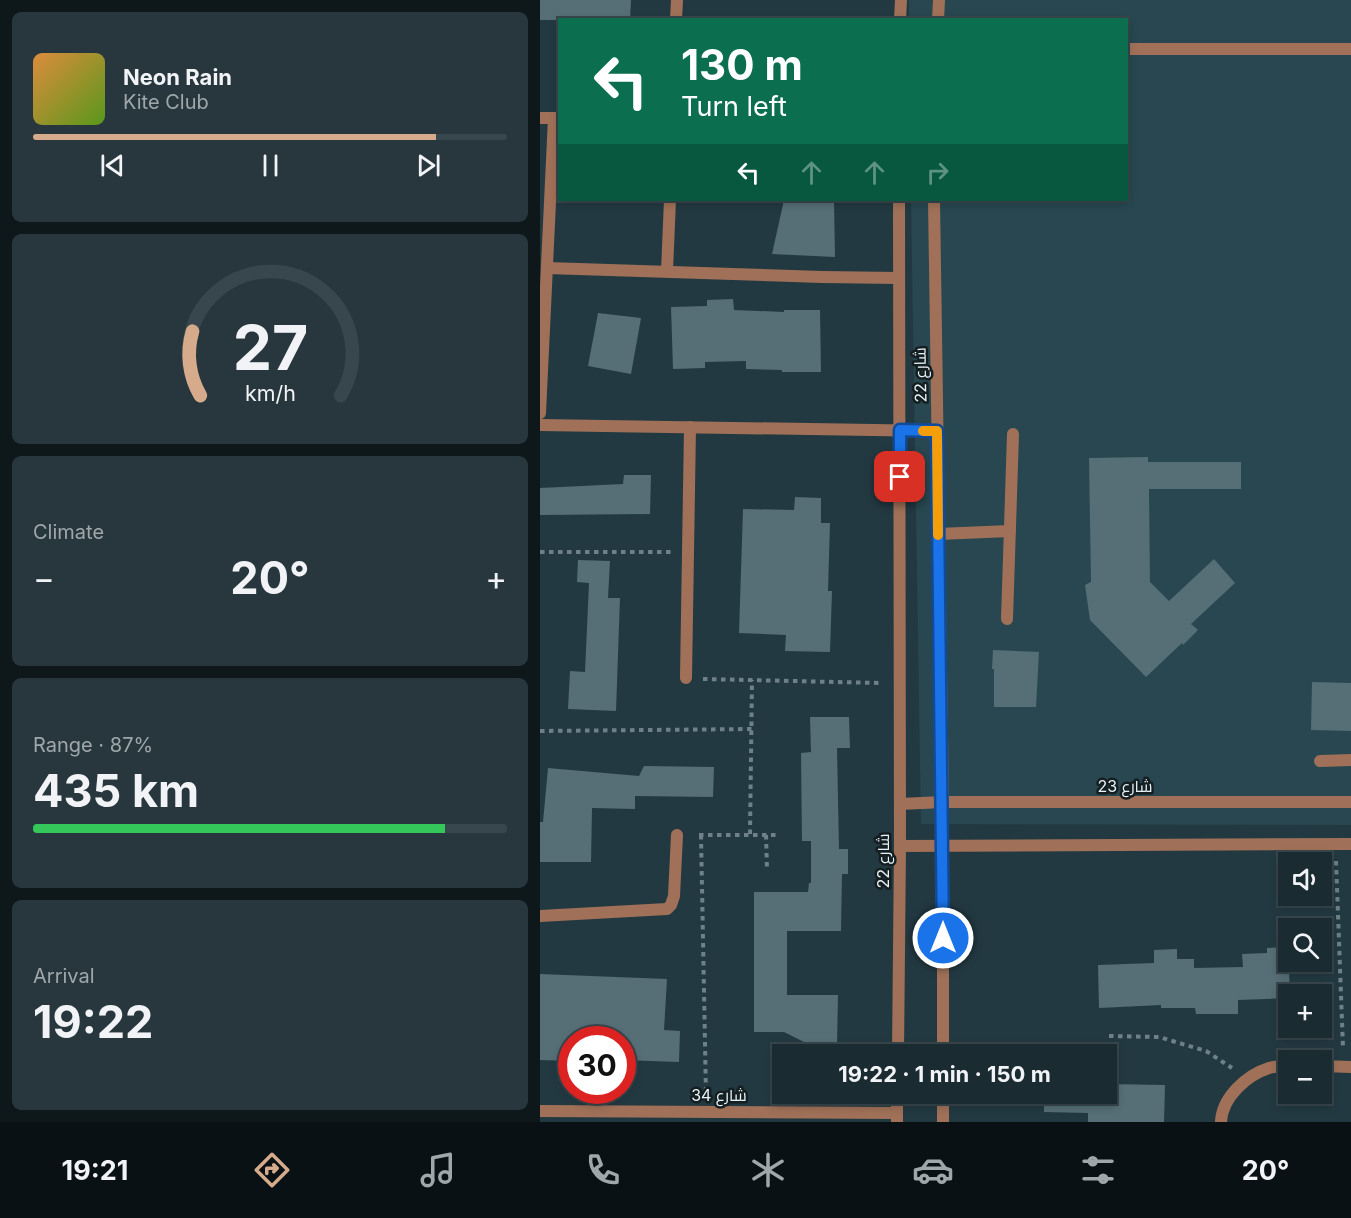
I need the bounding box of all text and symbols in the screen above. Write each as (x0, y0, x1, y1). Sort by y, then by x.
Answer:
text: 130 m (681, 39, 803, 90)
icon: left (582, 42, 660, 120)
text: Neon Rain (123, 64, 232, 90)
text: Kite Club (123, 90, 209, 114)
text: Turn left (681, 90, 787, 123)
icon: previous (96, 149, 129, 182)
icon: pause (254, 149, 287, 182)
icon: next (412, 149, 445, 182)
icon: left (732, 156, 765, 189)
icon: ahead (795, 156, 828, 189)
icon: ahead (858, 156, 891, 189)
icon: right (921, 156, 954, 189)
text: 27 (232, 310, 308, 385)
street label: شارع 22 (910, 347, 932, 403)
text: km/h (245, 380, 295, 406)
pin (874, 451, 925, 502)
icon: arrive (883, 460, 916, 493)
text: Climate (33, 520, 104, 544)
text: 20° (230, 550, 310, 605)
text: − (33, 558, 55, 598)
text: + (485, 558, 507, 598)
text: Range · 87% (33, 733, 153, 757)
text: 435 km (33, 763, 199, 818)
street label: شارع 23 (1097, 776, 1153, 798)
street label: شارع 22 (873, 833, 895, 889)
map controls (1278, 852, 1332, 1104)
button: sound (1278, 852, 1332, 906)
position arrow (911, 906, 975, 970)
button: search (1278, 918, 1332, 972)
text: Arrival (33, 964, 95, 988)
button: + (1278, 984, 1332, 1038)
text: 19:22 (33, 994, 153, 1049)
speed limit sign: 30 (558, 1026, 636, 1104)
button: − (1278, 1050, 1332, 1104)
text: 19:22 · 1 min · 150 m (838, 1061, 1051, 1087)
street label: شارع 34 (691, 1085, 747, 1107)
icon: directions (251, 1149, 293, 1191)
icon: music (417, 1149, 459, 1191)
icon: phone (582, 1149, 624, 1191)
icon: climate (747, 1149, 789, 1191)
icon: car (912, 1149, 954, 1191)
icon: filters (1077, 1149, 1119, 1191)
text: 19:21 (62, 1154, 128, 1187)
text: 20° (1242, 1154, 1289, 1187)

